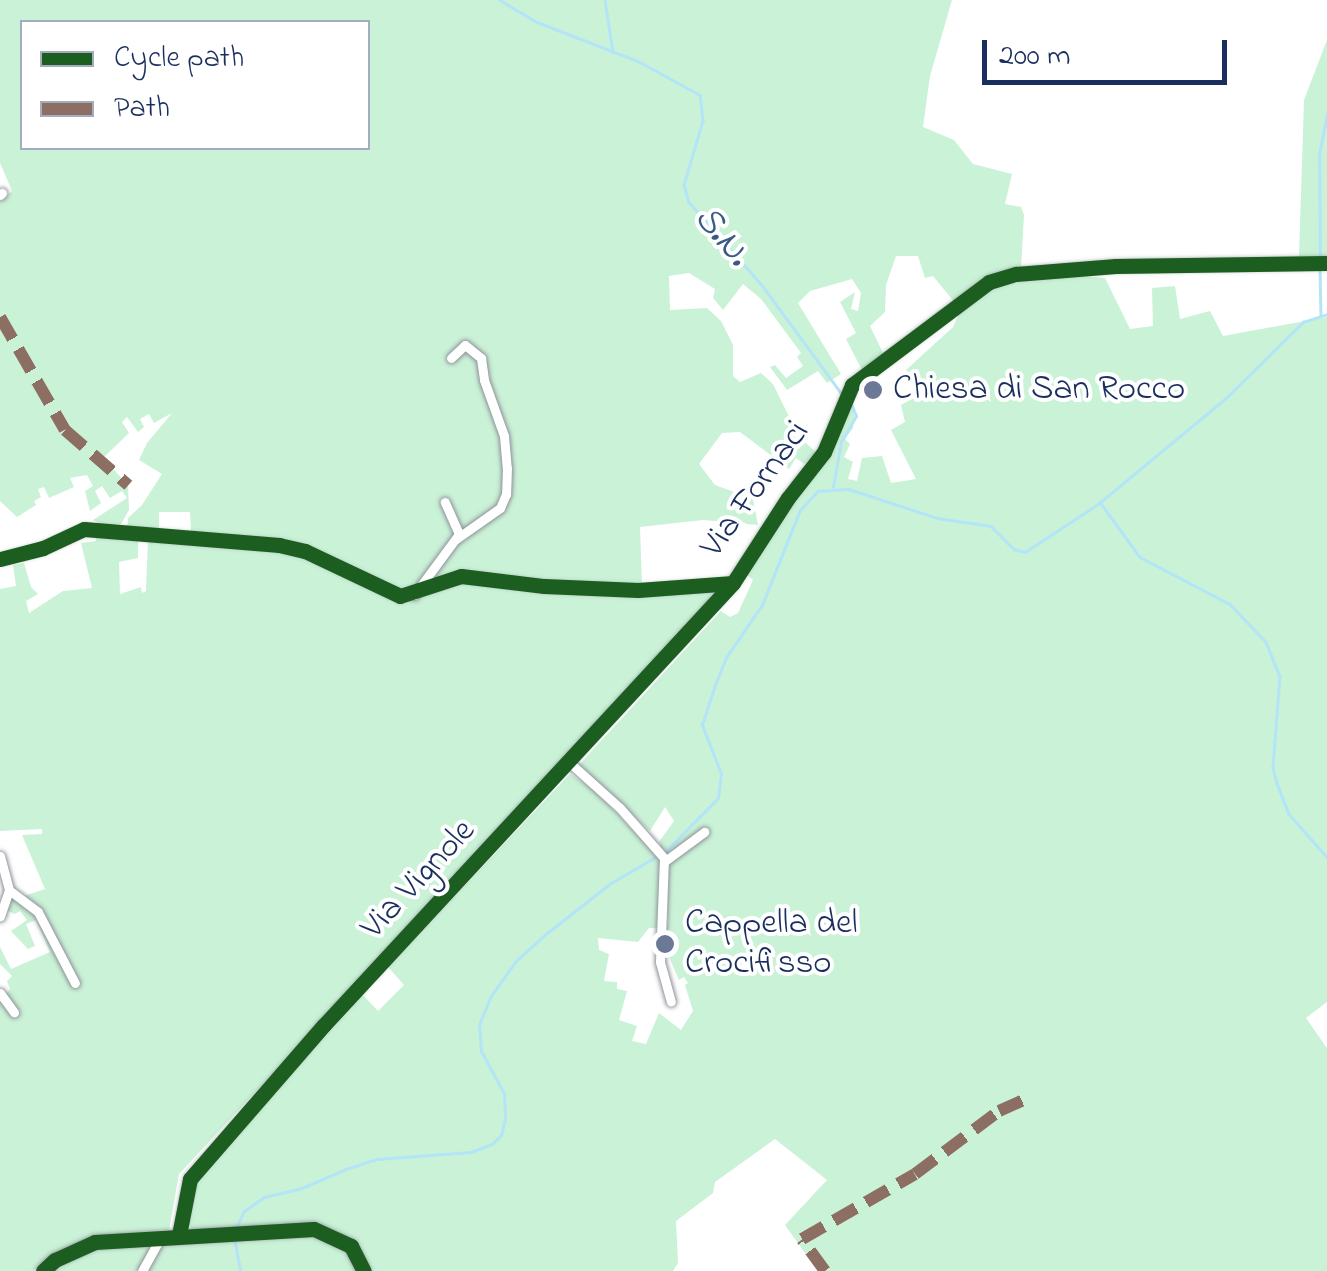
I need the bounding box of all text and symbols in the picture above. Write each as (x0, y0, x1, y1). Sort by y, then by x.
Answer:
legend (20, 20, 370, 150)
scale bar (987, 20, 1232, 82)
text: 200 m (999, 35, 1071, 79)
text: Cycle path (114, 37, 244, 81)
text: Path (114, 87, 170, 131)
water label: S.N. (682, 197, 760, 277)
place label: Chiesa di San Rocco (893, 369, 1185, 411)
marker: Chiesa di San Rocco (862, 379, 884, 401)
street label: Via Fornaci (692, 413, 820, 567)
street label: Via Vignole (353, 811, 485, 949)
place label: Cappella del Crocifisso (685, 903, 858, 985)
marker: Cappella del Crocifisso (654, 933, 676, 955)

